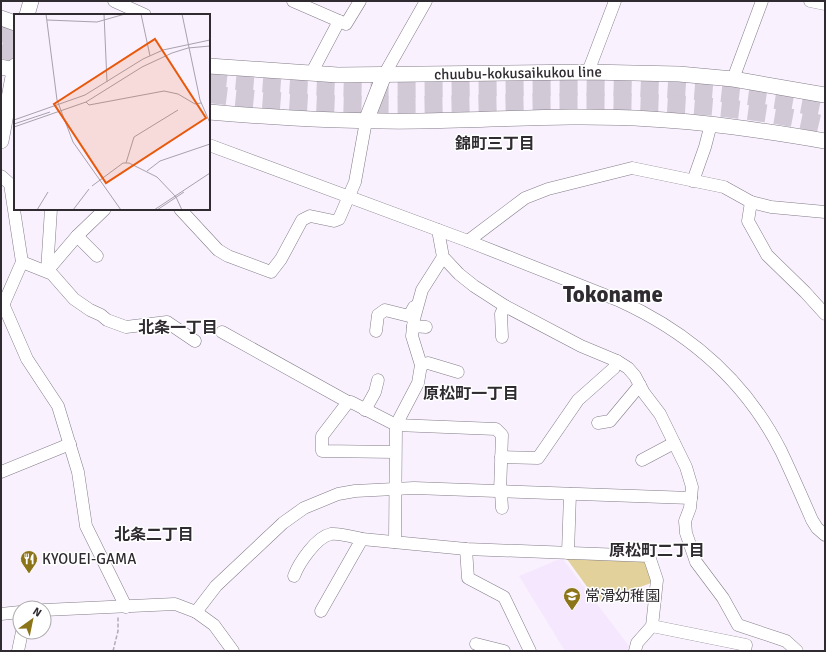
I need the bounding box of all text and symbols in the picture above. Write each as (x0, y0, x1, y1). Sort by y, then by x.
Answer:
inset map (14, 14, 210, 210)
street label: chuubu-kokusaikukou line (434, 63, 602, 83)
district label: 錦町三丁目 (455, 134, 535, 154)
district label: Tokoname (563, 280, 663, 309)
district label: 北条一丁目 (138, 318, 218, 338)
district label: 原松町一丁目 (423, 384, 519, 404)
district label: 北条二丁目 (114, 525, 194, 545)
district label: 原松町二丁目 (609, 541, 705, 561)
restaurant icon: KYOUEI-GAMA (19, 549, 39, 574)
place label: KYOUEI-GAMA (42, 550, 136, 568)
school or university icon: 常滑幼稚園 (562, 586, 582, 611)
place label: 常滑幼稚園 (585, 587, 660, 605)
north arrow (12, 600, 52, 640)
text: N (30, 604, 44, 620)

